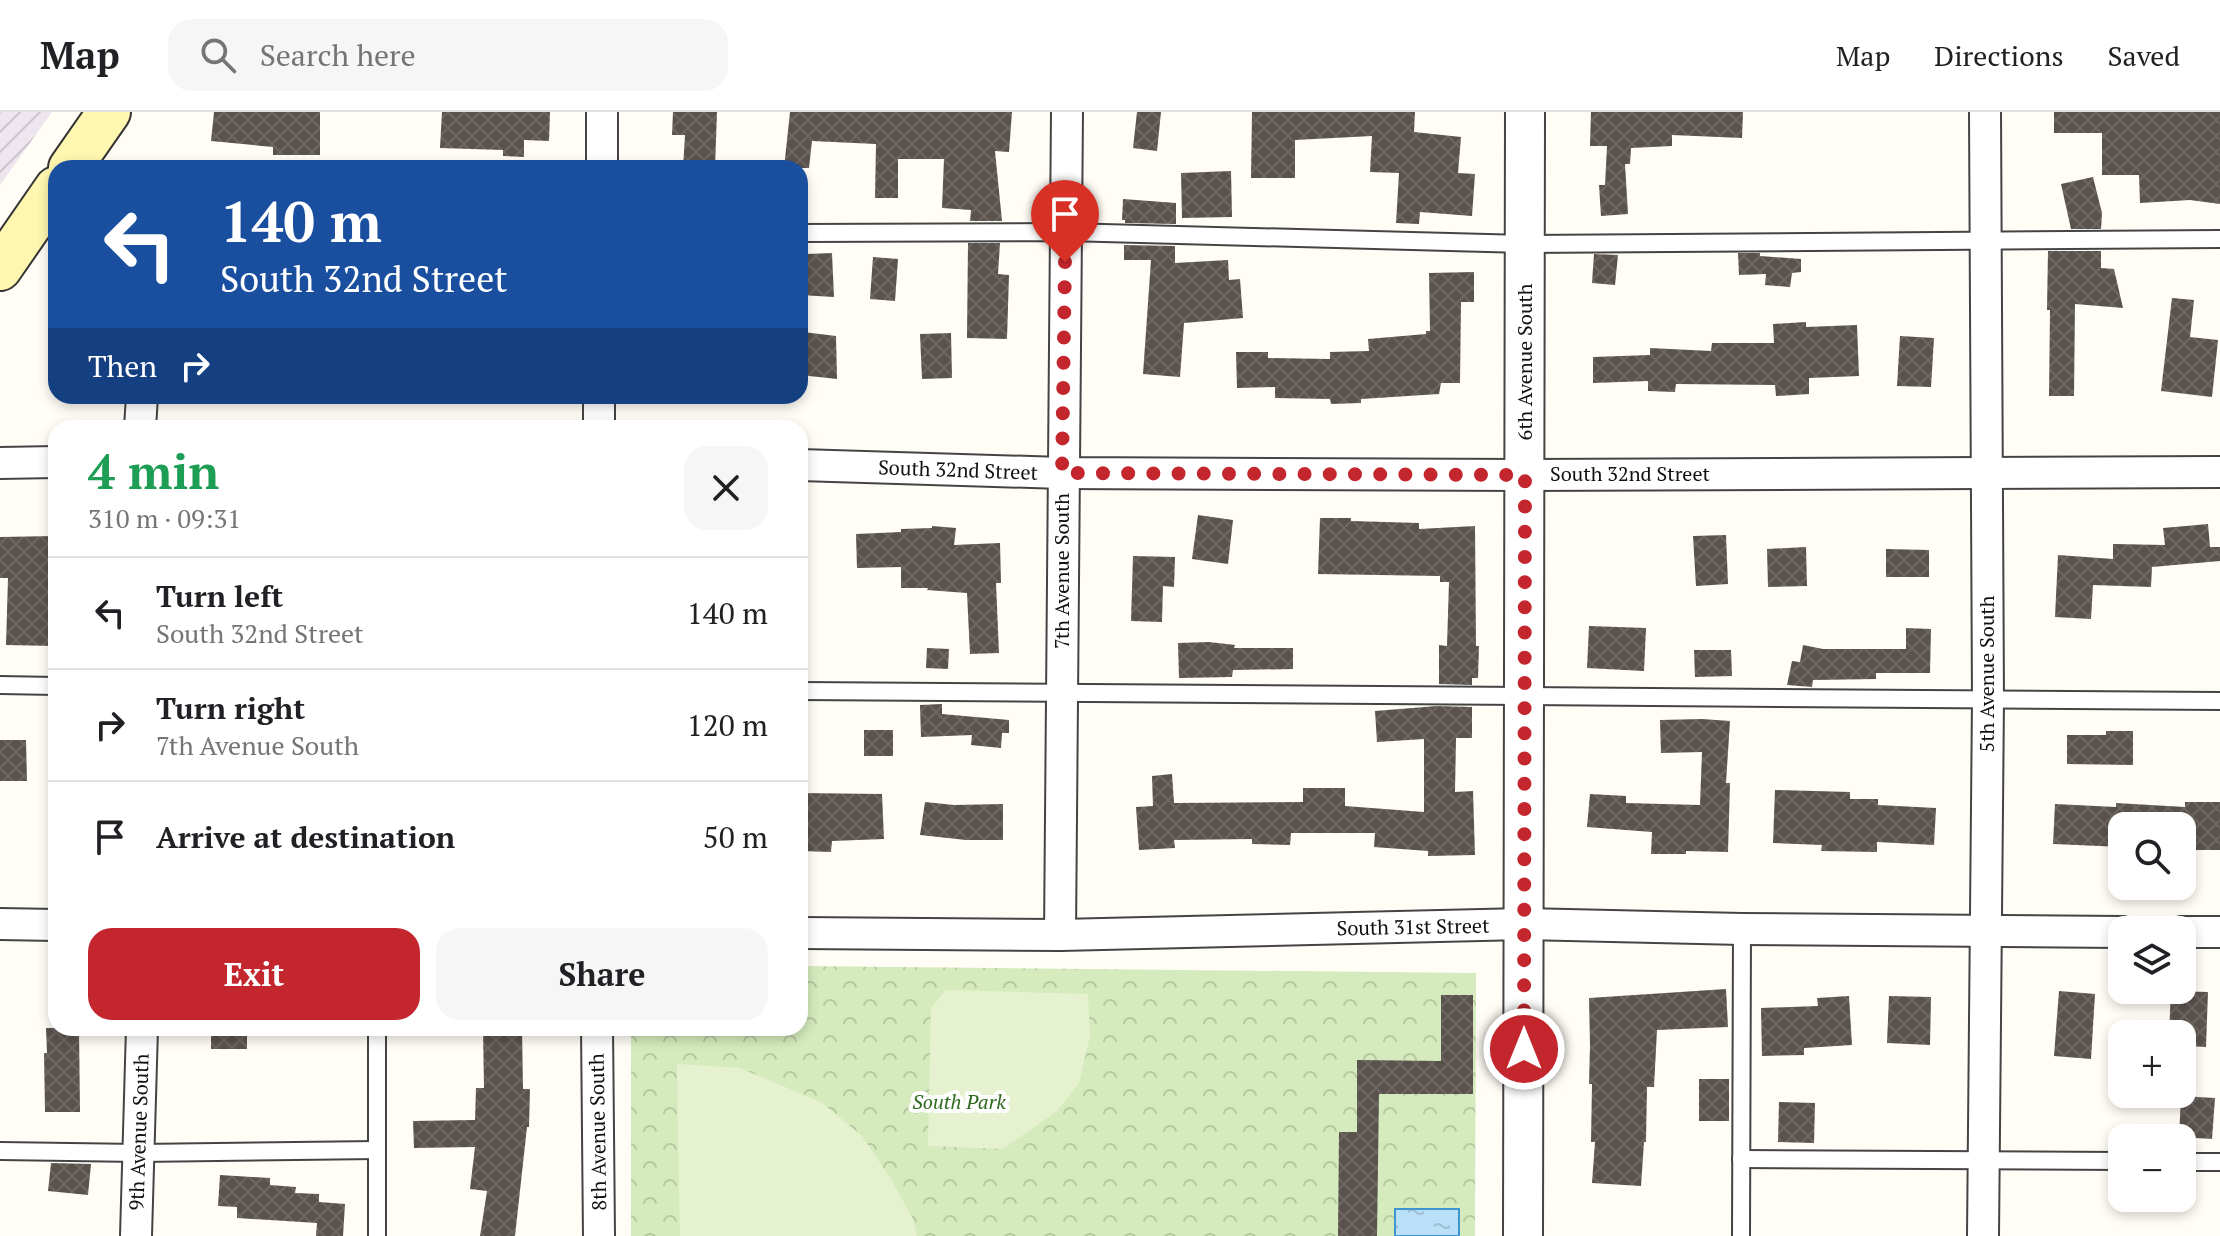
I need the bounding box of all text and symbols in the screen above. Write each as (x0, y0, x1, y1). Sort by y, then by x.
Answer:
search box (168, 19, 728, 91)
text: Map (40, 30, 120, 80)
icon: search (196, 33, 240, 77)
text: Search here (260, 35, 416, 75)
text: Map (1836, 37, 1890, 74)
text: Directions (1934, 37, 2064, 74)
text: Saved (2108, 37, 2180, 74)
pin (1031, 180, 1099, 262)
text: 140 m (220, 184, 382, 258)
icon: left (88, 192, 192, 296)
icon: arrive (1043, 192, 1087, 236)
text: South 32nd Street (220, 255, 508, 302)
street label: 6th Avenue South (1511, 283, 1538, 441)
icon: right (173, 344, 217, 388)
text: Then (88, 346, 157, 386)
text: 4 min (88, 439, 219, 503)
button: close (684, 446, 768, 530)
street label: South 32nd Street (878, 453, 1039, 486)
street label: South 32nd Street (1550, 460, 1710, 487)
street label: 7th Avenue South (1048, 493, 1075, 649)
text: 310 m · 09:31 (88, 501, 241, 535)
text: Turn left (156, 576, 283, 616)
icon: left (88, 591, 132, 635)
text: 140 m (687, 593, 768, 633)
street label: 5th Avenue South (1973, 595, 2000, 753)
text: South 32nd Street (156, 616, 364, 650)
text: Turn right (156, 688, 305, 728)
icon: right (88, 703, 132, 747)
text: 120 m (687, 705, 768, 745)
text: 7th Avenue South (156, 728, 359, 762)
map controls (2108, 812, 2196, 1212)
button: search (2108, 812, 2196, 900)
icon: arrive (88, 815, 132, 859)
text: Arrive at destination (156, 817, 455, 857)
text: 50 m (703, 817, 768, 857)
street label: South 31st Street (1336, 912, 1490, 941)
button: layers (2108, 916, 2196, 1004)
button: Exit (88, 928, 420, 1020)
button: Share (436, 928, 768, 1020)
position arrow (1482, 1007, 1566, 1091)
button: + (2108, 1020, 2196, 1108)
street label: 9th Avenue South (122, 1053, 155, 1211)
street label: 8th Avenue South (583, 1053, 612, 1211)
park label: South Park (912, 1088, 1006, 1115)
button: − (2108, 1124, 2196, 1212)

